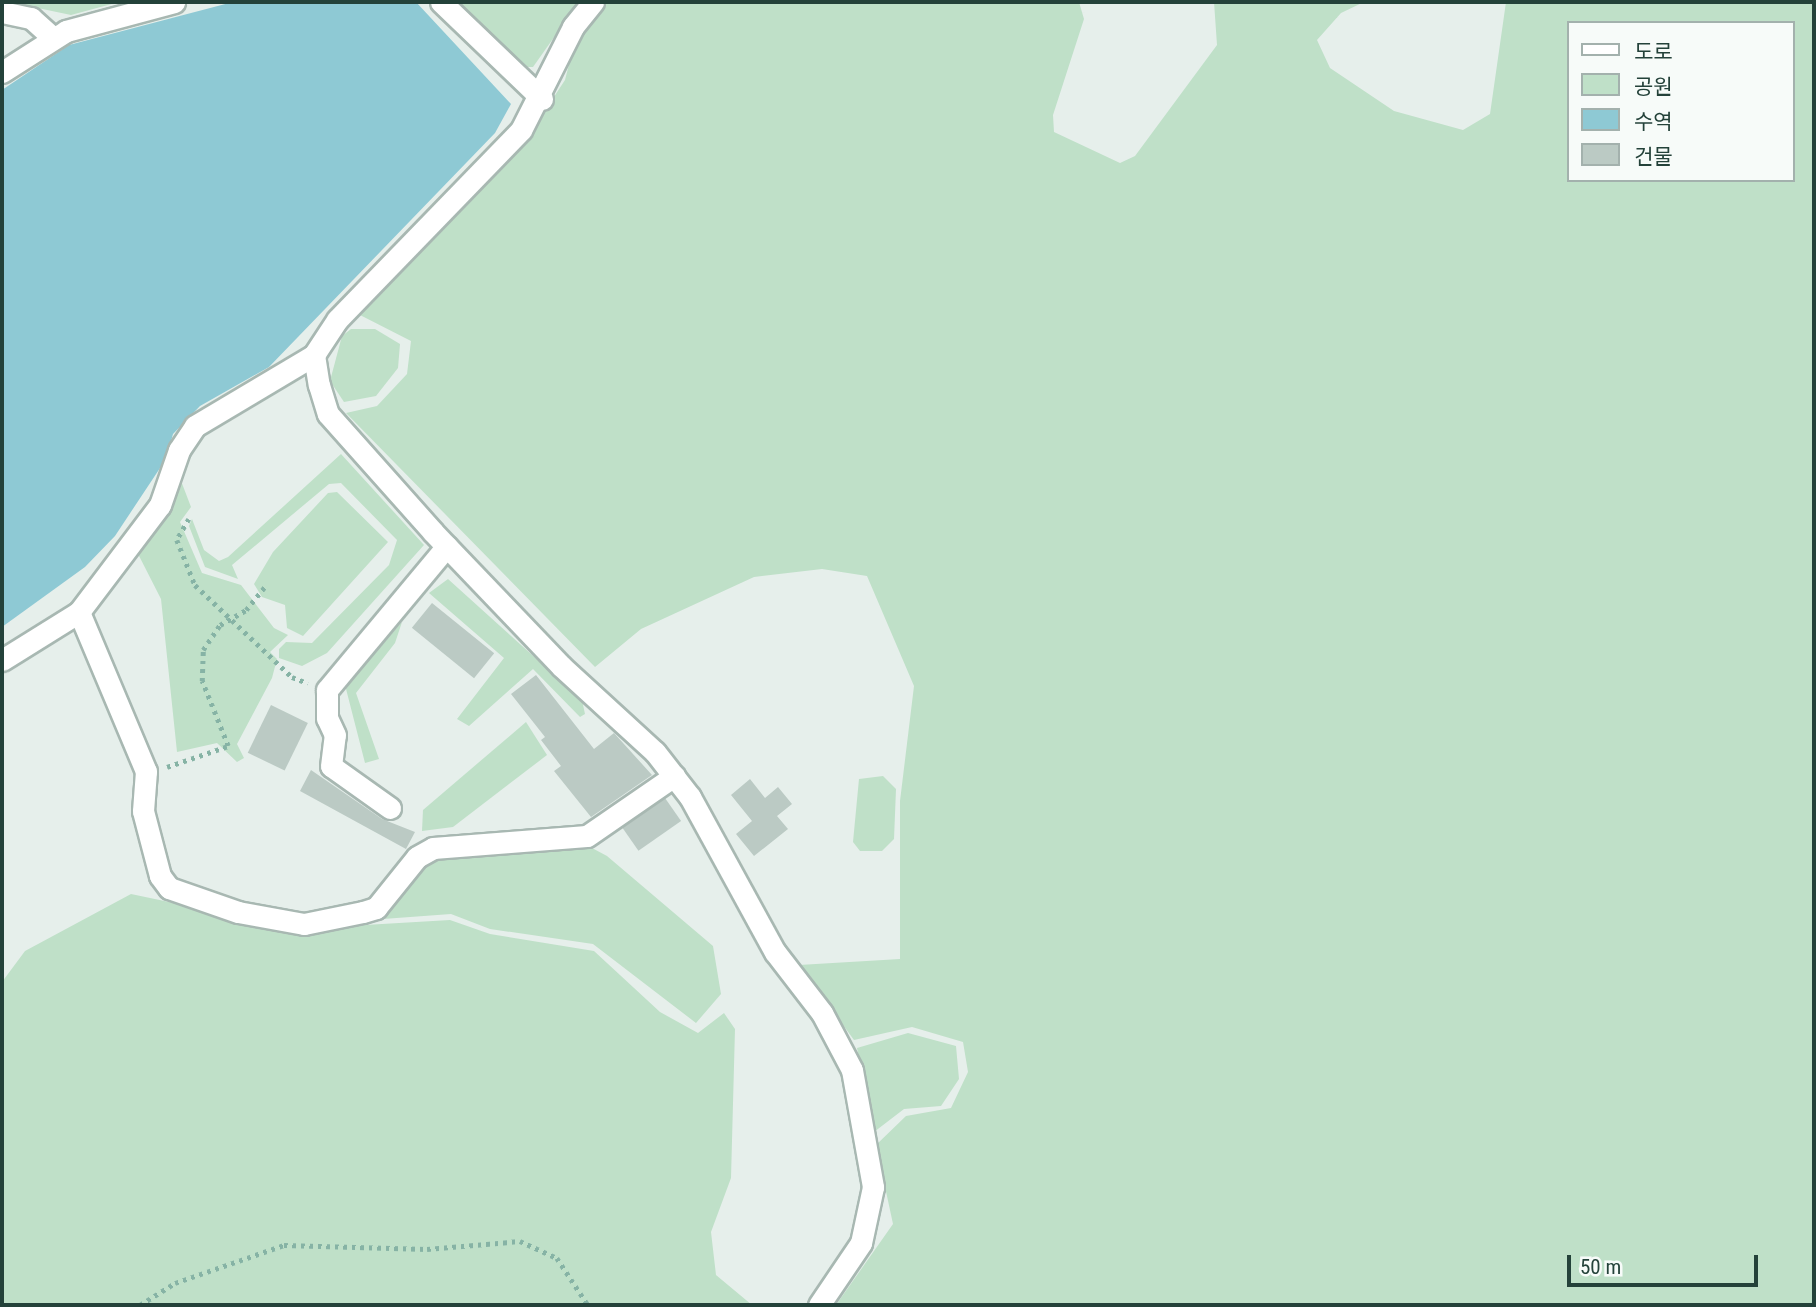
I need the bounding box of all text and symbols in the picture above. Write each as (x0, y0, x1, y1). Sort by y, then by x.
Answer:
legend (1568, 21, 1795, 182)
text: 도로 (1634, 40, 1673, 64)
text: 공원 (1634, 75, 1673, 99)
text: 수역 (1634, 110, 1673, 134)
text: 건물 (1634, 145, 1673, 169)
scale bar (1571, 1240, 1762, 1284)
text: 50 m (1580, 1255, 1621, 1279)

